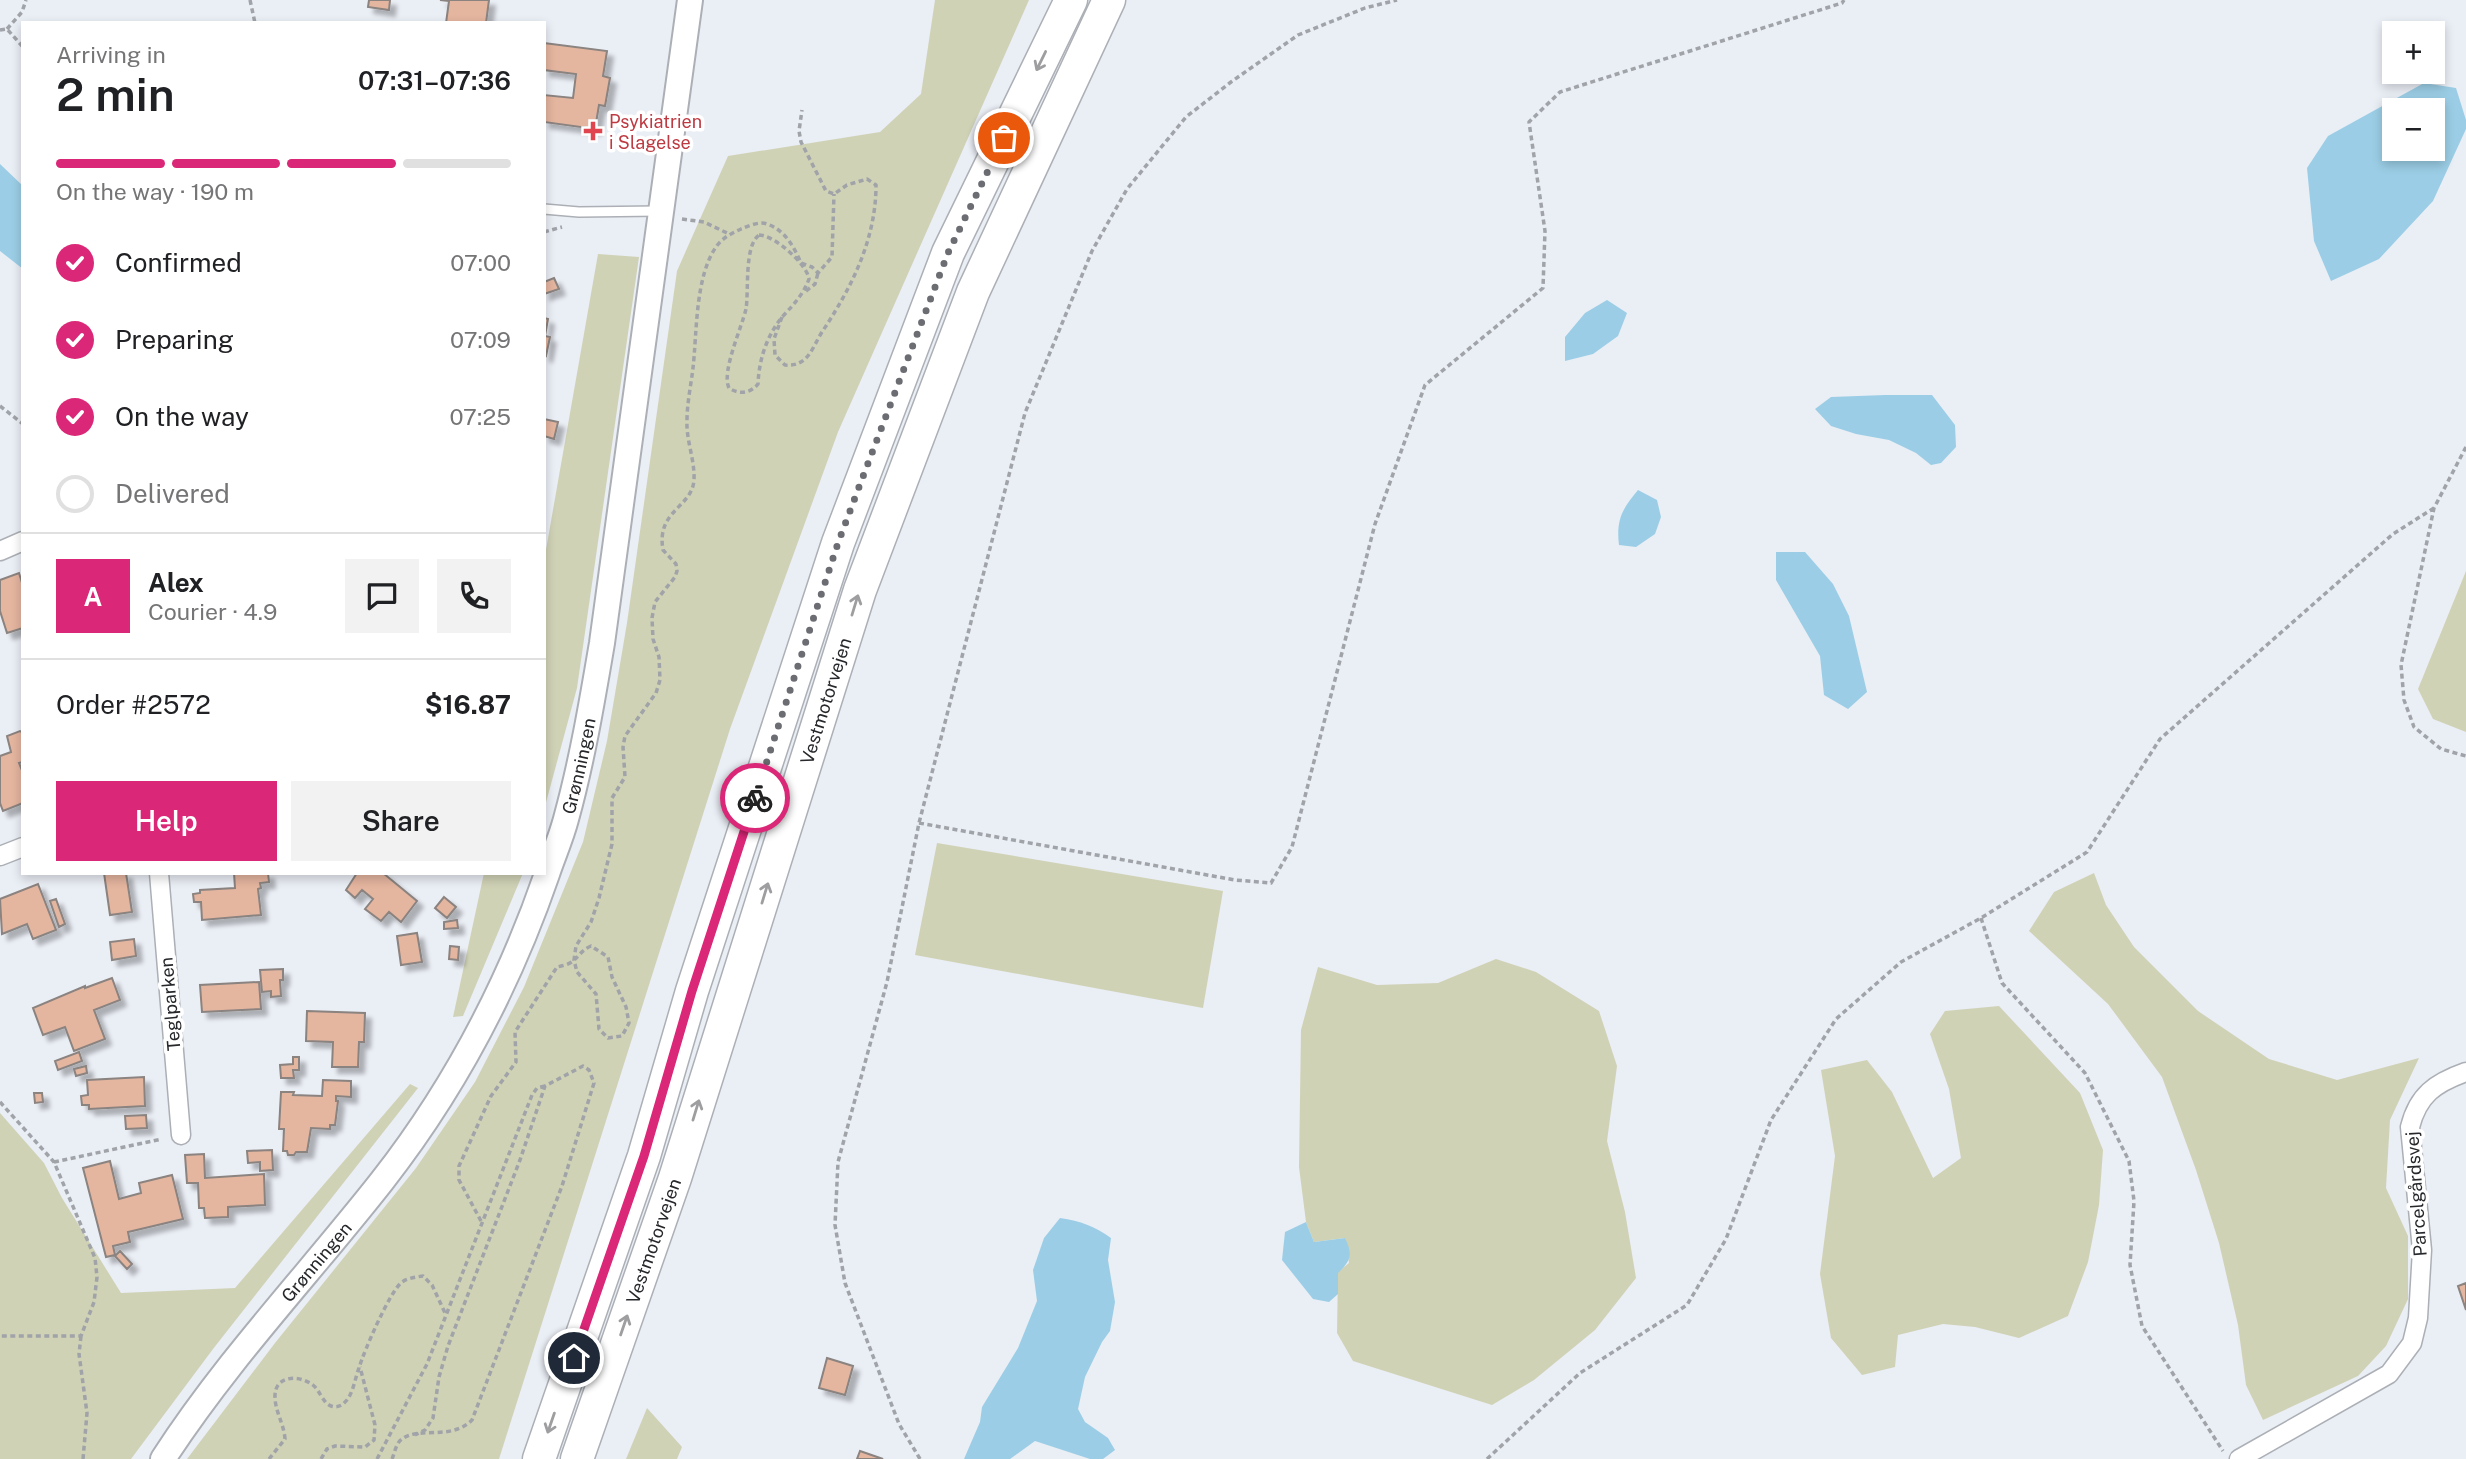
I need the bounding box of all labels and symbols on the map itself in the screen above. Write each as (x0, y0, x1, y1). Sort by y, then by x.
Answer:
one-way arrow (1034, 50, 1047, 71)
pin (974, 108, 1034, 168)
place label: Psykiatrien i Slagelse (609, 111, 702, 153)
marker: Psykiatrien i Slagelse (583, 121, 603, 141)
one-way arrow (850, 595, 862, 617)
street label: Vestmotorvejen (795, 635, 855, 766)
street label: Grønningen (557, 716, 599, 816)
courier (720, 763, 790, 833)
one-way arrow (759, 882, 772, 904)
street label: Teglparken (155, 956, 185, 1052)
one-way arrow (691, 1099, 704, 1121)
street label: Parcelgårdsvej (2401, 1131, 2431, 1257)
street label: Vestmotorvejen (622, 1175, 685, 1306)
street label: Grønningen (277, 1217, 356, 1306)
one-way arrow (619, 1315, 631, 1337)
pin (544, 1328, 604, 1388)
one-way arrow (544, 1412, 556, 1434)

